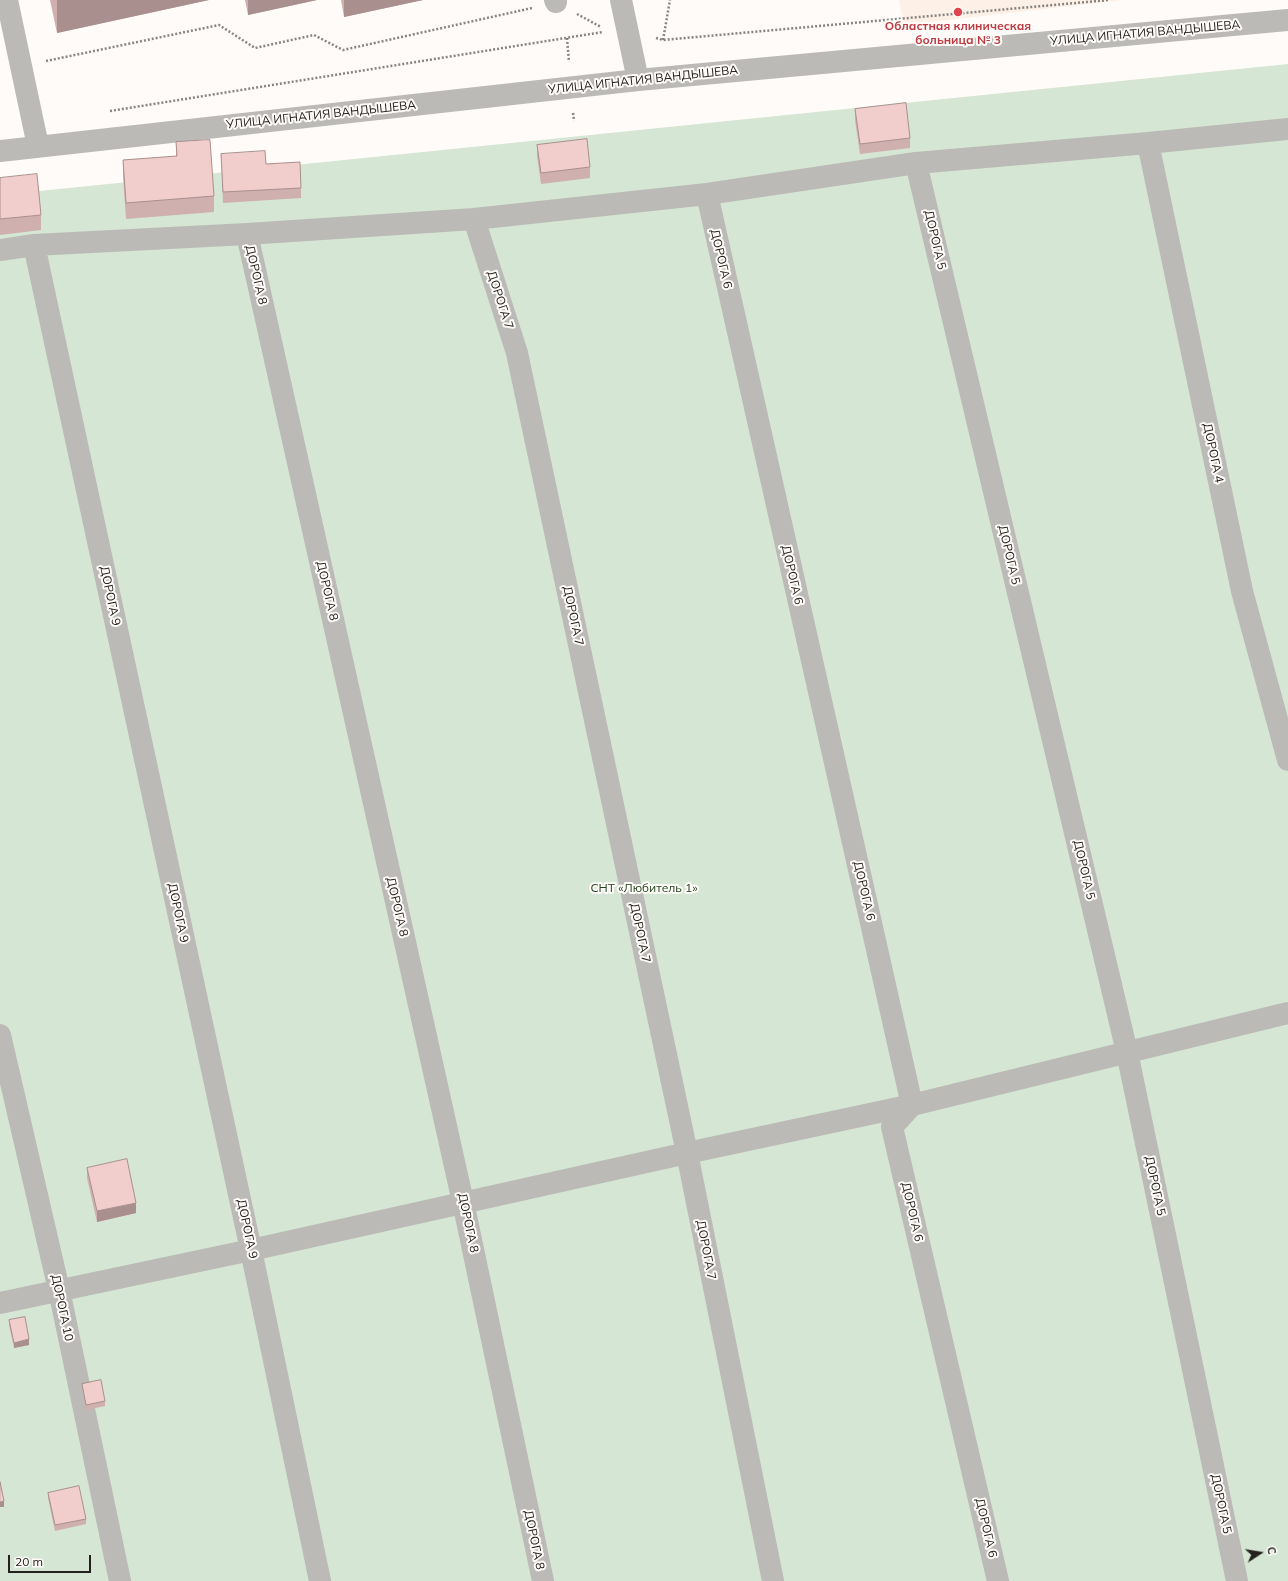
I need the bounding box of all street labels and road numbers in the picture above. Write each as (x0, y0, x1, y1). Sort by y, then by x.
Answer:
street label: УЛИЦА ИГНАТИЯ ВАНДЫШЕВА (1049, 18, 1241, 48)
street label: УЛИЦА ИГНАТИЯ ВАНДЫШЕВА (547, 63, 739, 97)
street label: УЛИЦА ИГНАТИЯ ВАНДЫШЕВА (225, 98, 417, 132)
street label: ДОРОГА 5 (921, 209, 949, 271)
street label: ДОРОГА 6 (707, 228, 735, 290)
street label: ДОРОГА 8 (242, 244, 270, 306)
street label: ДОРОГА 7 (484, 269, 516, 331)
street label: ДОРОГА 4 (1200, 422, 1226, 484)
street label: ДОРОГА 5 (995, 524, 1023, 586)
street label: ДОРОГА 6 (778, 544, 806, 606)
street label: ДОРОГА 8 (313, 560, 341, 622)
street label: ДОРОГА 9 (97, 565, 123, 627)
street label: ДОРОГА 7 (560, 585, 586, 647)
street label: ДОРОГА 5 (1070, 839, 1098, 901)
street label: ДОРОГА 6 (850, 860, 878, 922)
street label: ДОРОГА 8 (383, 876, 411, 938)
street label: ДОРОГА 9 (165, 882, 191, 944)
street label: ДОРОГА 7 (627, 902, 653, 964)
street label: ДОРОГА 5 (1142, 1155, 1168, 1217)
street label: ДОРОГА 6 (898, 1181, 926, 1243)
street label: ДОРОГА 8 (455, 1192, 481, 1254)
street label: ДОРОГА 9 (234, 1198, 260, 1260)
street label: ДОРОГА 7 (693, 1219, 719, 1281)
street label: ДОРОГА 10 (48, 1273, 76, 1343)
street label: ДОРОГА 5 (1208, 1473, 1234, 1535)
street label: ДОРОГА 6 (972, 1497, 1000, 1559)
street label: ДОРОГА 8 (521, 1509, 547, 1571)

